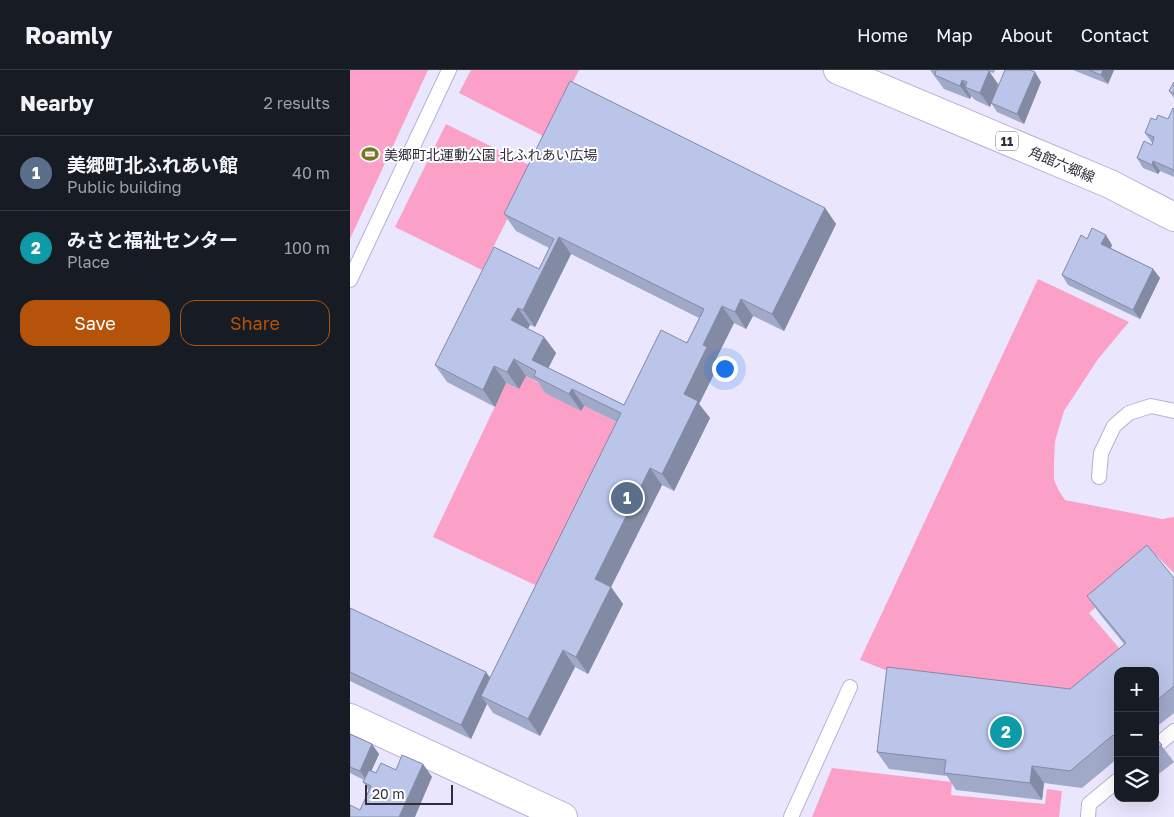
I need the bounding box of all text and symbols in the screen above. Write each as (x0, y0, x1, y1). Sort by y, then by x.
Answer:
text: Roamly (25, 20, 113, 49)
text: Home (857, 24, 908, 46)
text: Map (936, 24, 973, 46)
text: About (1001, 24, 1053, 46)
text: Contact (1081, 24, 1149, 46)
text: Nearby (20, 90, 94, 116)
text: 2 results (264, 93, 330, 113)
road number: 11 (996, 131, 1018, 150)
street label: 角館六郷線 (1026, 143, 1098, 185)
sports icon: 美郷町北運動公園 北ふれあい広場 (360, 144, 380, 164)
place label: 美郷町北運動公園 北ふれあい広場 (384, 146, 598, 163)
text: 美郷町北ふれあい館 (67, 153, 238, 176)
text: 1 (32, 163, 40, 183)
text: 40 m (292, 163, 330, 183)
text: Public building (67, 177, 182, 197)
text: みさと福祉センター (67, 228, 238, 251)
text: 2 (31, 238, 41, 258)
text: 100 m (284, 238, 330, 258)
text: Place (67, 252, 110, 272)
button: Save (20, 300, 170, 346)
button: Share (180, 300, 330, 346)
your location (712, 356, 738, 382)
pin: 1 (611, 479, 643, 517)
map controls (1114, 667, 1159, 802)
button: + (1114, 667, 1159, 712)
button: − (1114, 712, 1159, 757)
pin: 2 (990, 713, 1022, 751)
button: layers (1114, 757, 1159, 802)
scale bar (365, 782, 452, 805)
text: 20 m (372, 785, 405, 802)

